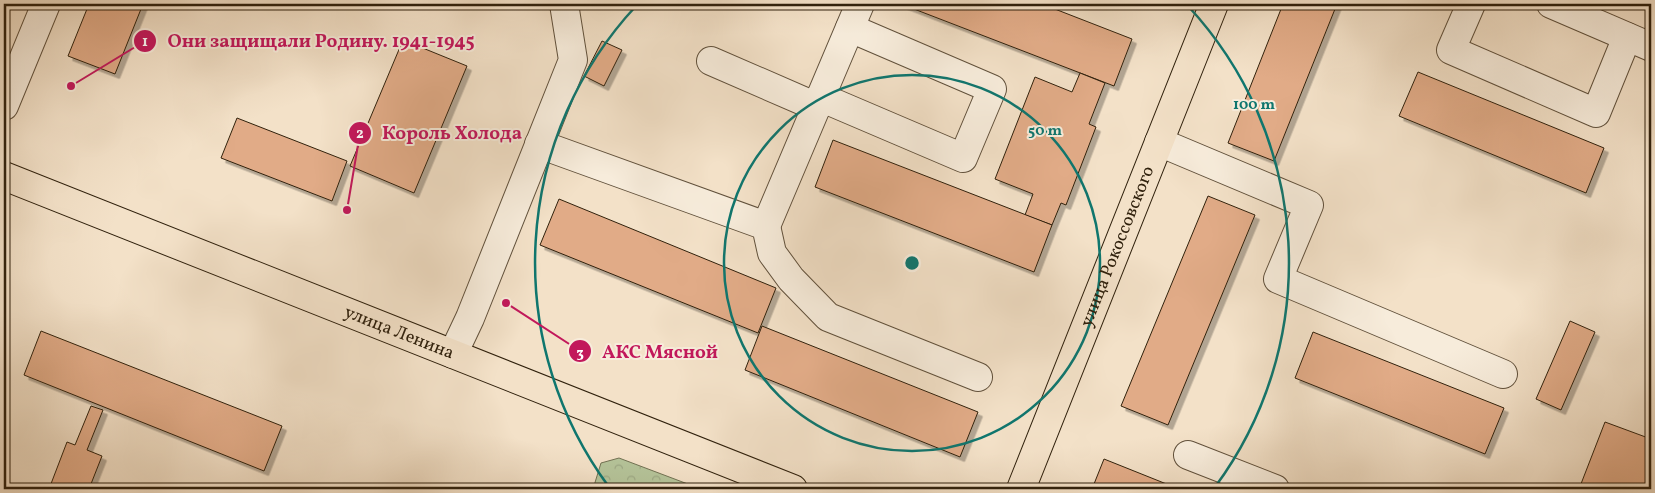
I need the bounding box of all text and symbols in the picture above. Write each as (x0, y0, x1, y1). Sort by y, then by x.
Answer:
callout: Они защищали Родину. 1941-1945 (133, 24, 485, 58)
text: Они защищали Родину. 1941-1945 (167, 29, 475, 55)
text: 1 (142, 32, 148, 53)
text: 100 m (1233, 95, 1276, 116)
callout: Король Холода (347, 116, 533, 150)
text: Король Холода (382, 121, 522, 147)
text: 50 m (1028, 121, 1062, 142)
text: 2 (356, 124, 364, 145)
street label: улица Рокоссовского (1074, 162, 1161, 331)
centre of rings (903, 254, 921, 272)
street label: улица Ленина (340, 300, 458, 366)
callout: АКС Мясной (567, 334, 728, 368)
text: АКС Мясной (602, 340, 718, 366)
text: 3 (576, 343, 584, 364)

